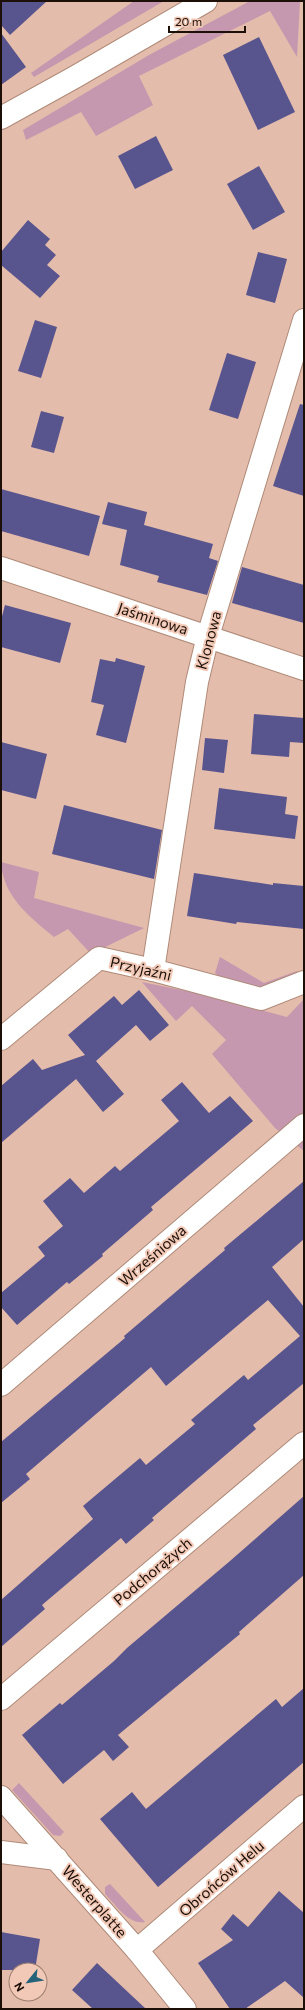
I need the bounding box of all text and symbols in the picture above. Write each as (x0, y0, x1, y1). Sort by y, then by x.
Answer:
scale bar (169, 8, 245, 34)
text: 20 m (175, 14, 202, 28)
street label: Jaśminowa (116, 598, 190, 638)
street label: Klonowa (192, 609, 224, 671)
street label: Przyjaźni (109, 952, 173, 984)
street label: Wrześniowa (115, 1221, 189, 1289)
street label: Podchorążych (109, 1533, 195, 1609)
street label: Obrońców Helu (175, 1836, 267, 1920)
street label: Westerplatte (59, 1861, 131, 1941)
north arrow (8, 1962, 48, 2002)
text: N (11, 1980, 27, 1994)

